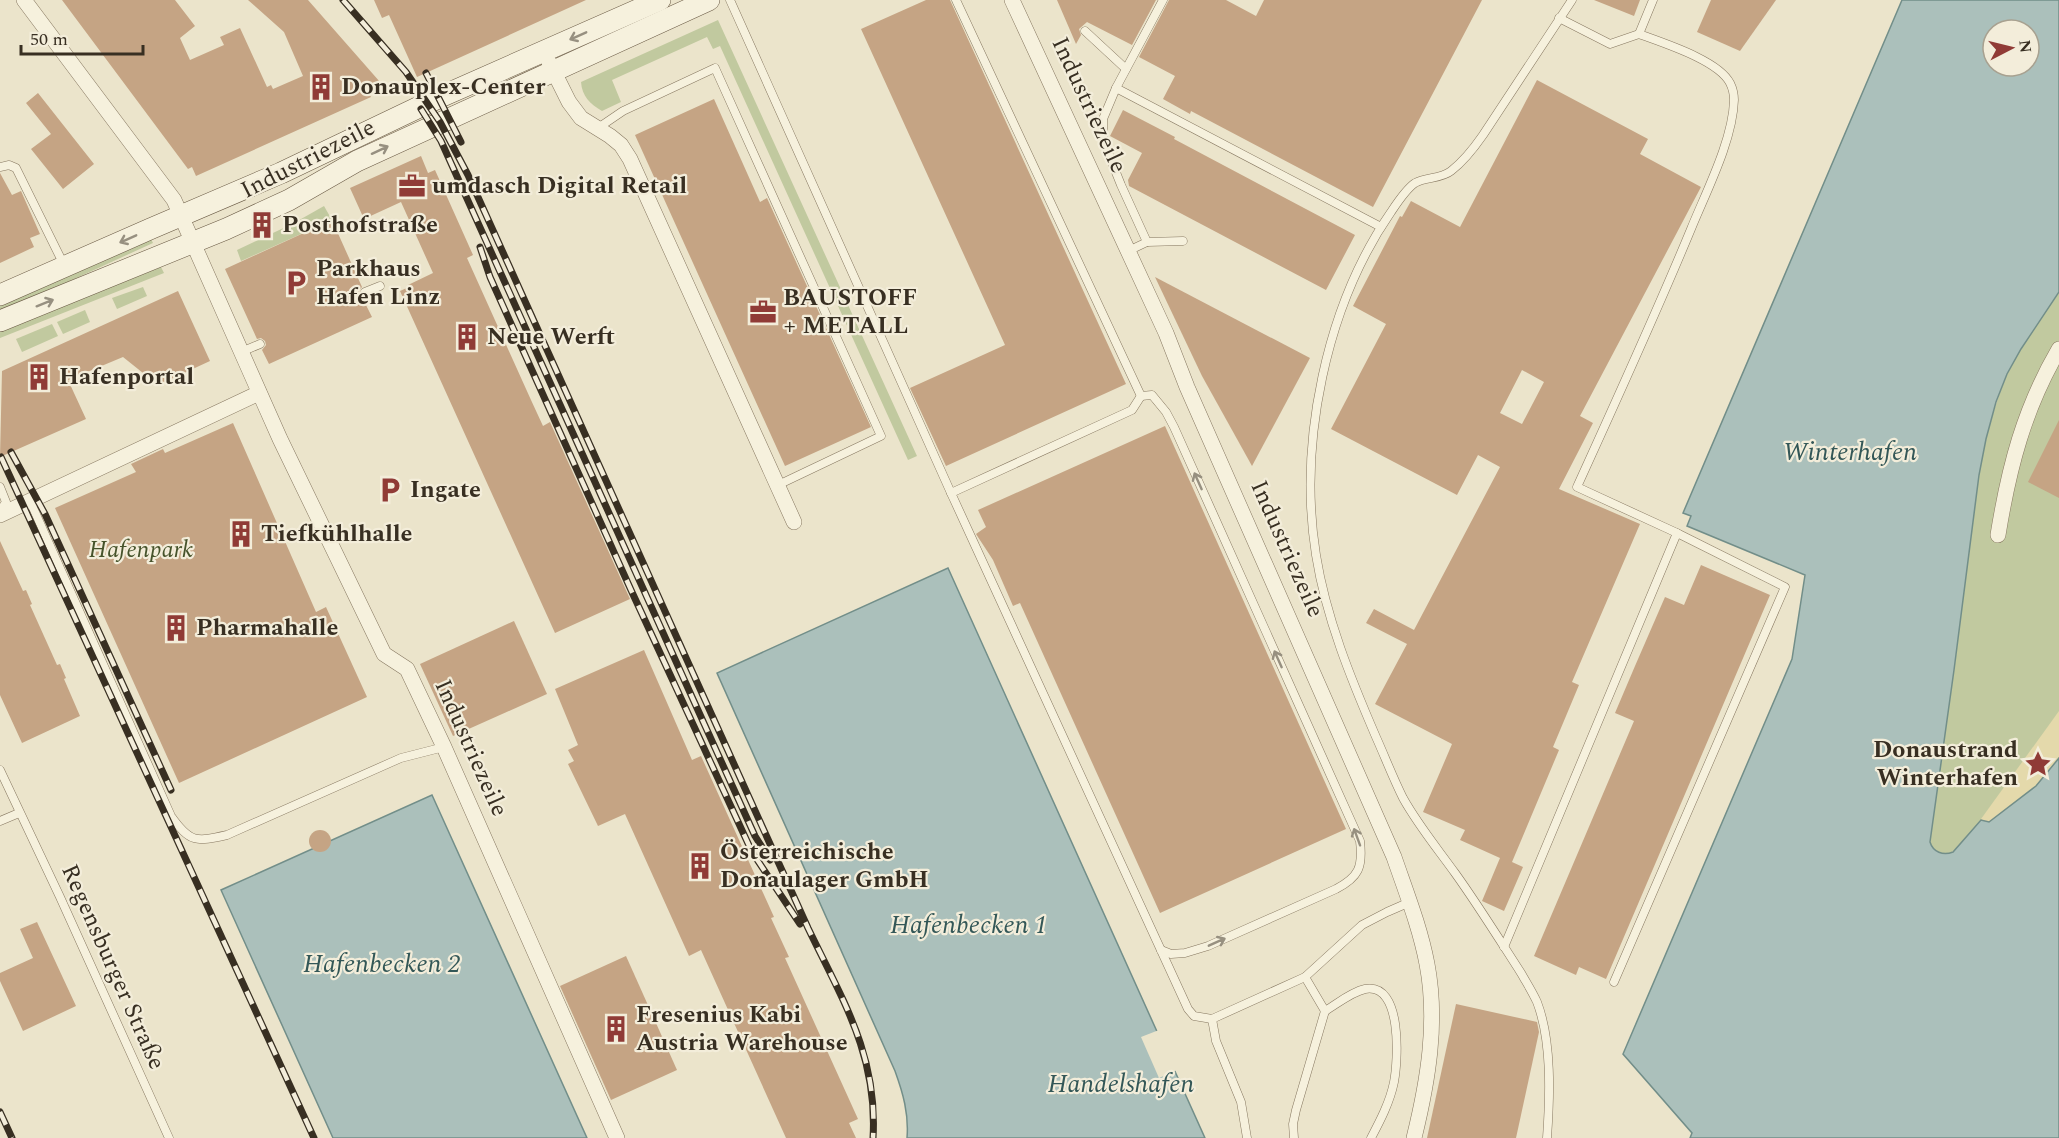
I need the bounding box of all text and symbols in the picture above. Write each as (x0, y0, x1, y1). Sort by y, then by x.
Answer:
scale bar (21, 18, 142, 56)
north arrow (1981, 18, 2041, 78)
text: 50 m (30, 26, 68, 53)
one-way arrow (570, 31, 588, 42)
street label: Industriezeile (1042, 31, 1136, 179)
text: N (2012, 38, 2038, 54)
place label: Donauplex-Center (341, 69, 546, 105)
building icon: Donauplex-Center (306, 72, 336, 102)
street label: Industriezeile (234, 110, 382, 208)
one-way arrow (370, 143, 388, 155)
place label: umdasch Digital Retail (432, 168, 687, 204)
office icon: umdasch Digital Retail (397, 171, 427, 201)
place label: Posthofstraße (282, 207, 438, 243)
building icon: Posthofstraße (247, 210, 277, 240)
one-way arrow (119, 233, 137, 245)
place label: Parkhaus Hafen Linz (316, 251, 440, 315)
parking icon: Parkhaus Hafen Linz (281, 268, 311, 298)
place label: BAUSTOFF + METALL (783, 280, 917, 344)
one-way arrow (35, 297, 54, 308)
office icon: BAUSTOFF + METALL (748, 297, 778, 327)
place label: Neue Werft (487, 319, 615, 355)
building icon: Neue Werft (452, 322, 482, 352)
place label: Hafenportal (59, 359, 194, 395)
building icon: Hafenportal (24, 362, 54, 392)
water label: Winterhafen (1783, 432, 1917, 472)
place label: Ingate (410, 472, 481, 508)
one-way arrow (1192, 472, 1203, 490)
parking icon: Ingate (375, 475, 405, 505)
street label: Industriezeile (1241, 475, 1333, 623)
place label: Tiefkühlhalle (261, 516, 412, 552)
building icon: Tiefkühlhalle (226, 519, 256, 549)
park label: Hafenpark (89, 532, 193, 568)
place label: Pharmahalle (196, 610, 338, 646)
building icon: Pharmahalle (161, 613, 191, 643)
one-way arrow (1272, 650, 1283, 668)
street label: Industriezeile (425, 674, 517, 822)
place label: Donaustrand Winterhafen (1873, 732, 2018, 796)
place icon: Donaustrand Winterhafen (2023, 749, 2053, 779)
one-way arrow (1350, 828, 1361, 847)
place label: Österreichische Donaulager GmbH (720, 834, 929, 898)
building icon: Österreichische Donaulager GmbH (685, 851, 715, 881)
street label: Regensburger Straße (51, 858, 175, 1076)
water label: Hafenbecken 1 (890, 905, 1048, 945)
one-way arrow (1207, 936, 1225, 947)
water label: Hafenbecken 2 (303, 944, 461, 984)
place label: Fresenius Kabi Austria Warehouse (636, 997, 848, 1061)
building icon: Fresenius Kabi Austria Warehouse (601, 1014, 631, 1044)
water label: Handelshafen (1048, 1064, 1194, 1104)

